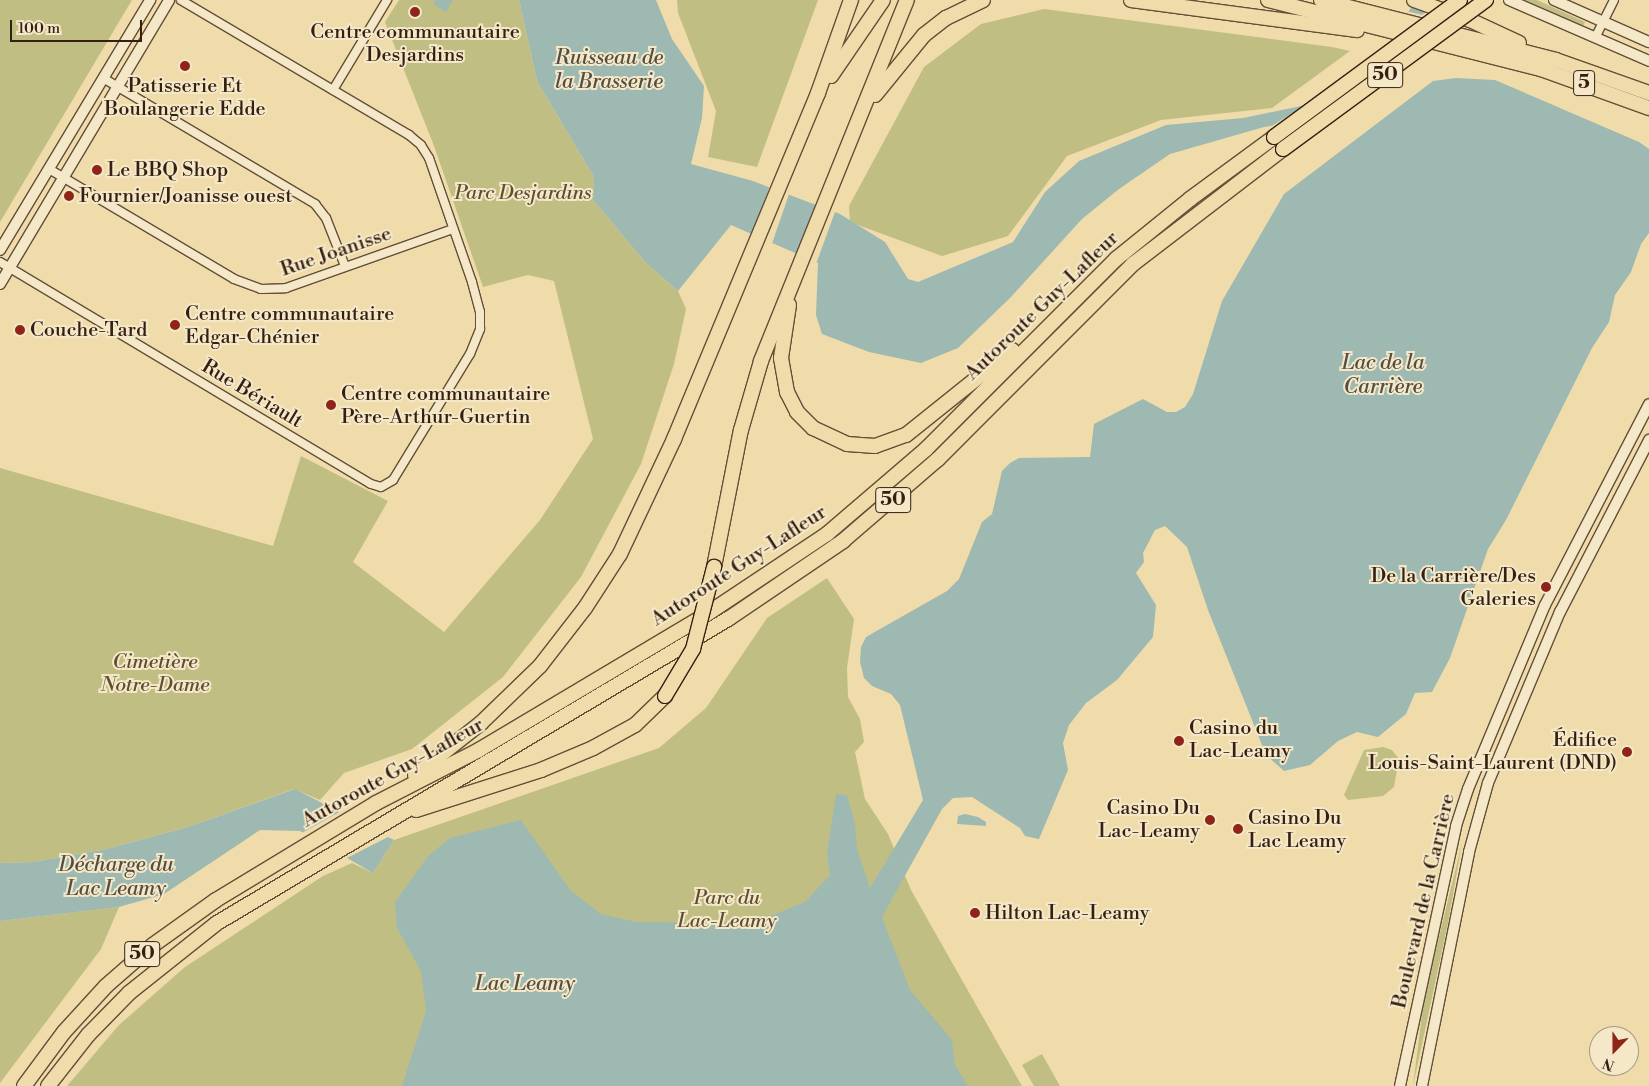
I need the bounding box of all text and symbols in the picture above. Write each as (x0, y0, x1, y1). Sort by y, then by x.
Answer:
marker: Centre communautaire Desjardins (409, 6, 421, 18)
scale bar (12, 10, 145, 42)
text: 100 m (18, 19, 60, 38)
place label: Centre communautaire Desjardins (310, 20, 520, 67)
water label: Ruisseau de la Brasserie (555, 45, 663, 95)
road number: 50 (1366, 58, 1404, 92)
marker: Patisserie Et Boulangerie Edde (179, 60, 191, 72)
road number: 5 (1573, 66, 1595, 100)
place label: Patisserie Et Boulangerie Edde (104, 74, 266, 121)
place label: Le BBQ Shop (107, 158, 228, 182)
marker: Le BBQ Shop (91, 164, 103, 176)
park label: Parc Desjardins (455, 181, 591, 205)
place label: Fournier/Joanisse ouest (79, 184, 292, 208)
marker: Fournier/Joanisse ouest (63, 190, 75, 202)
street label: Rue Joanisse (277, 222, 395, 282)
street label: Autoroute Guy-Lafleur (960, 226, 1124, 386)
place label: Centre communautaire Edgar-Chénier (185, 302, 394, 349)
place label: Couche-Tard (30, 318, 147, 342)
marker: Centre communautaire Edgar-Chénier (169, 319, 181, 331)
marker: Couche-Tard (14, 324, 26, 336)
water label: Lac de la Carrière (1342, 350, 1424, 400)
street label: Rue Bériault (197, 354, 307, 434)
place label: Centre communautaire Père-Arthur-Guertin (341, 382, 550, 429)
marker: Centre communautaire Père-Arthur-Guertin (325, 399, 337, 411)
road number: 50 (874, 484, 912, 516)
street label: Autoroute Guy-Lafleur (647, 500, 831, 632)
place label: De la Carrière/Des Galeries (1371, 564, 1536, 611)
marker: De la Carrière/Des Galeries (1540, 581, 1552, 593)
park label: Cimetière Notre-Dame (100, 651, 210, 698)
street label: Autoroute Guy-Lafleur (298, 713, 488, 833)
place label: Casino du Lac-Leamy (1189, 717, 1291, 764)
place label: Édifice Louis-Saint-Laurent (DND) (1368, 728, 1617, 775)
marker: Casino du Lac-Leamy (1173, 735, 1185, 747)
marker: Édifice Louis-Saint-Laurent (DND) (1621, 746, 1633, 758)
street label: Boulevard de la Carrière (1388, 791, 1460, 1011)
place label: Casino Du Lac-Leamy (1098, 796, 1200, 843)
place label: Casino Du Lac Leamy (1248, 806, 1346, 853)
marker: Casino Du Lac-Leamy (1204, 814, 1216, 826)
marker: Casino Du Lac Leamy (1232, 823, 1244, 835)
water label: Décharge du Lac Leamy (58, 852, 174, 902)
park label: Parc du Lac-Leamy (677, 887, 777, 934)
place label: Hilton Lac-Leamy (985, 901, 1150, 925)
marker: Hilton Lac-Leamy (969, 907, 981, 919)
road number: 50 (123, 938, 161, 971)
water label: Lac Leamy (475, 971, 575, 997)
north arrow (1589, 1026, 1639, 1076)
text: N (1600, 1054, 1617, 1074)

